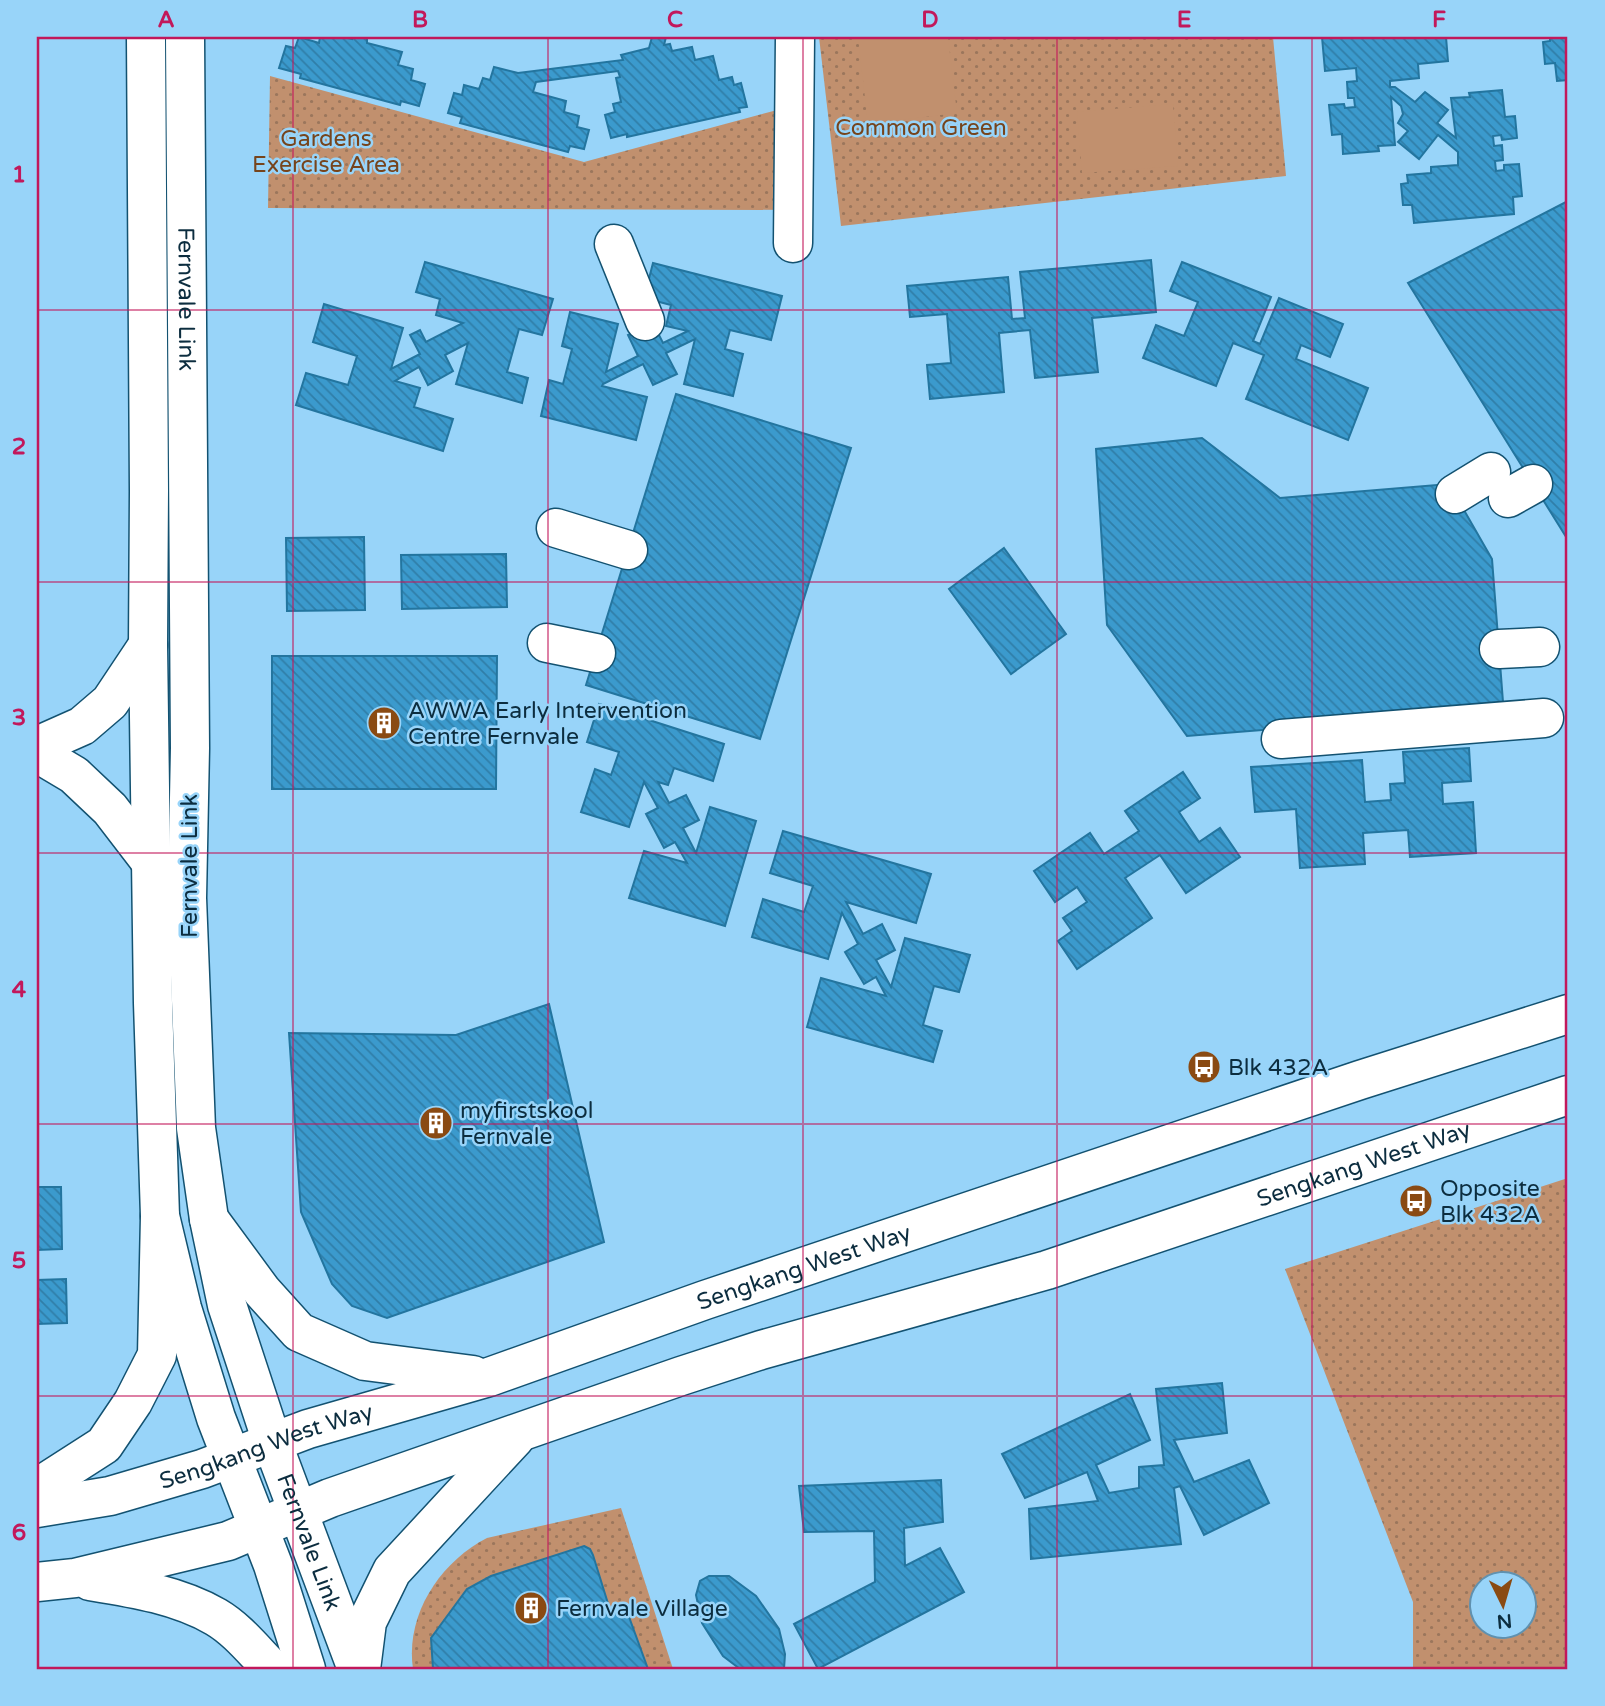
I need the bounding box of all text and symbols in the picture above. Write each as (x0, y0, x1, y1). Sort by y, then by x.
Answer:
text: A (157, 6, 175, 34)
text: B (412, 6, 428, 34)
text: C (667, 6, 683, 34)
text: D (921, 6, 939, 34)
text: E (1177, 6, 1191, 34)
text: F (1432, 6, 1446, 34)
park label: Common Green (835, 114, 1007, 142)
park label: Gardens Exercise Area (252, 125, 400, 179)
text: 1 (12, 161, 26, 189)
street label: Fernvale Link (171, 227, 200, 371)
text: 2 (12, 433, 26, 461)
place label: AWWA Early Intervention Centre Fernvale (408, 697, 687, 751)
text: 3 (12, 704, 26, 732)
building icon: AWWA Early Intervention Centre Fernvale (365, 704, 403, 742)
street label: Fernvale Link (176, 794, 204, 938)
text: 4 (12, 976, 27, 1004)
bus stop icon: Blk 432A (1185, 1048, 1223, 1086)
place label: Blk 432A (1228, 1054, 1329, 1082)
place label: myfirstskool Fernvale (460, 1097, 594, 1151)
building icon: myfirstskool Fernvale (417, 1104, 455, 1142)
street label: Sengkang West Way (1253, 1116, 1475, 1214)
place label: Opposite Blk 432A (1440, 1175, 1541, 1229)
bus stop icon: Opposite Blk 432A (1397, 1182, 1435, 1220)
street label: Sengkang West Way (693, 1219, 915, 1317)
text: 5 (12, 1247, 26, 1275)
street label: Sengkang West Way (156, 1398, 376, 1496)
street label: Fernvale Link (270, 1470, 347, 1615)
text: 6 (12, 1519, 26, 1547)
north arrow (1468, 1570, 1538, 1640)
building icon: Fernvale Village (512, 1589, 550, 1627)
place label: Fernvale Village (556, 1595, 728, 1623)
text: N (1496, 1609, 1513, 1633)

